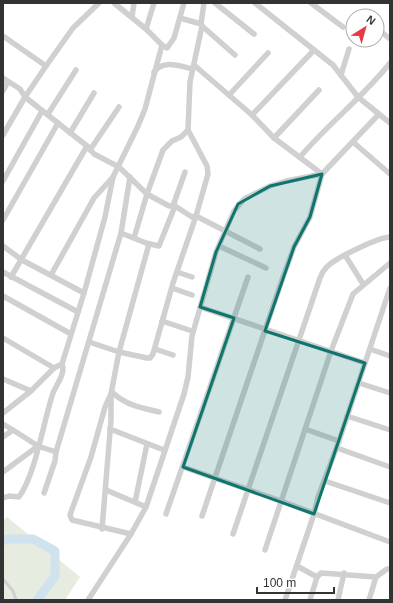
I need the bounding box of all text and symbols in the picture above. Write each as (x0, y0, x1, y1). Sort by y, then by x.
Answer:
north arrow (345, 8, 385, 48)
text: N (364, 13, 378, 27)
scale bar (257, 569, 334, 595)
text: 100 m (263, 576, 296, 590)

